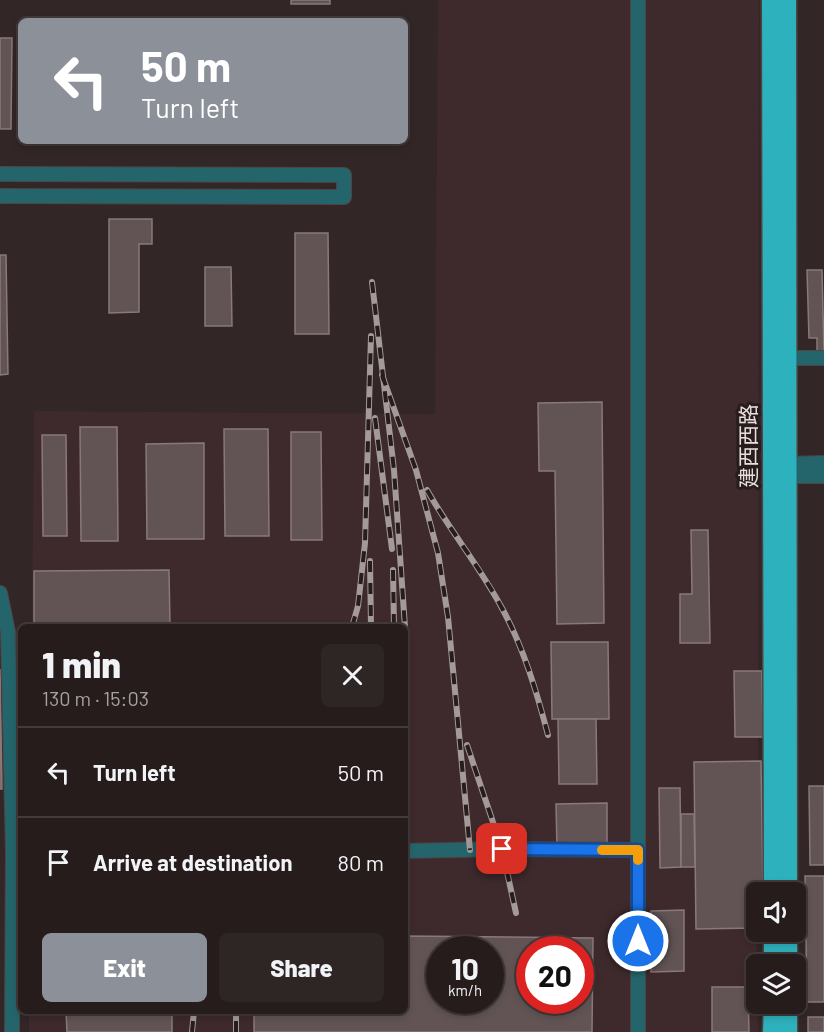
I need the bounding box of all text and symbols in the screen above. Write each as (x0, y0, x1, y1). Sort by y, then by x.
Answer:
text: 50 m (141, 40, 231, 90)
icon: left (42, 42, 120, 120)
text: Turn left (141, 91, 239, 123)
street label: 建西西路 (735, 404, 760, 488)
text: 1 min (42, 642, 121, 685)
button: close (321, 644, 384, 707)
text: 130 m · 15:03 (42, 686, 149, 710)
icon: left (42, 756, 75, 789)
text: Turn left (93, 759, 176, 785)
text: 50 m (338, 759, 384, 785)
pin (476, 823, 527, 874)
icon: arrive (485, 832, 518, 865)
icon: arrive (42, 846, 75, 879)
text: Arrive at destination (93, 849, 292, 875)
text: 80 m (338, 849, 384, 875)
map controls (746, 882, 806, 1014)
button: sound (746, 882, 806, 942)
position arrow (606, 909, 670, 973)
button: Exit (42, 933, 207, 1002)
button: Share (219, 933, 384, 1002)
speed limit sign: 20 (516, 936, 594, 1014)
text: 10 (451, 950, 479, 986)
button: layers (746, 954, 806, 1014)
text: km/h (448, 981, 482, 999)

